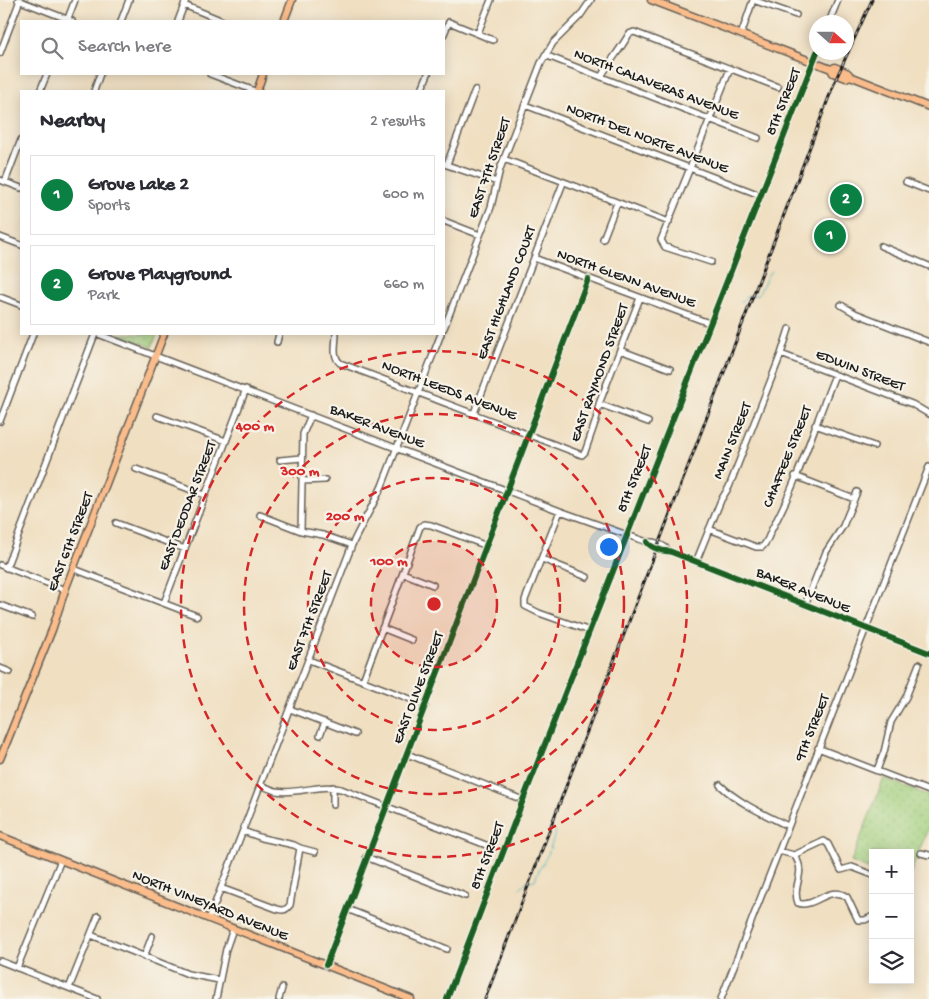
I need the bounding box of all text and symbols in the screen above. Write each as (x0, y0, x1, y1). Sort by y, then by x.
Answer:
north arrow (809, 15, 854, 60)
search box (20, 20, 445, 75)
icon: search (38, 34, 66, 62)
text: Search here (78, 36, 172, 59)
street label: NORTH CALAVERAS AVENUE (571, 45, 742, 125)
street label: 8TH STREET (762, 65, 806, 138)
street label: NORTH DEL NORTE AVENUE (563, 100, 731, 179)
text: Nearby (40, 110, 105, 135)
text: 2 results (370, 113, 425, 132)
street label: EAST 7TH STREET (464, 114, 516, 221)
text: Grove Lake 2 (88, 174, 189, 197)
pin: 2 (830, 181, 862, 219)
text: 1 (54, 186, 60, 205)
text: 600 m (383, 186, 424, 205)
text: Sports (88, 197, 130, 216)
pin: 1 (814, 217, 846, 255)
street label: EAST HIGHLAND COURT (473, 223, 541, 362)
street label: NORTH GLENN AVENUE (554, 246, 698, 313)
text: Grove Playground (88, 264, 230, 287)
text: 2 (53, 276, 61, 295)
text: 660 m (384, 276, 424, 295)
text: Park (88, 287, 119, 306)
street label: EAST RAYMOND STREET (567, 300, 634, 445)
street label: EDWIN STREET (813, 346, 908, 397)
street label: NORTH LEEDS AVENUE (379, 357, 520, 425)
street label: MAIN STREET (709, 399, 757, 482)
street label: BAKER AVENUE (326, 400, 427, 454)
street label: CHAFFEE STREET (759, 402, 817, 511)
text: 400 m (235, 418, 275, 436)
street label: EAST DEODAR STREET (155, 437, 222, 574)
street label: 8TH STREET (613, 442, 657, 515)
text: 300 m (279, 463, 320, 481)
street label: EAST 6TH STREET (44, 489, 99, 594)
text: 200 m (326, 508, 365, 526)
your location (596, 534, 622, 560)
text: 100 m (369, 553, 408, 571)
street label: BAKER AVENUE (752, 564, 853, 618)
street label: EAST 7TH STREET (283, 568, 338, 673)
centre of rings (425, 595, 443, 613)
street label: EAST OLIVE STREET (389, 628, 449, 747)
street label: 9TH STREET (791, 691, 835, 765)
street label: 8TH STREET (467, 818, 510, 892)
map controls (869, 849, 914, 984)
button: + (869, 849, 914, 894)
street label: NORTH VINEYARD AVENUE (129, 866, 291, 946)
button: − (869, 894, 914, 939)
button: layers (869, 939, 914, 984)

